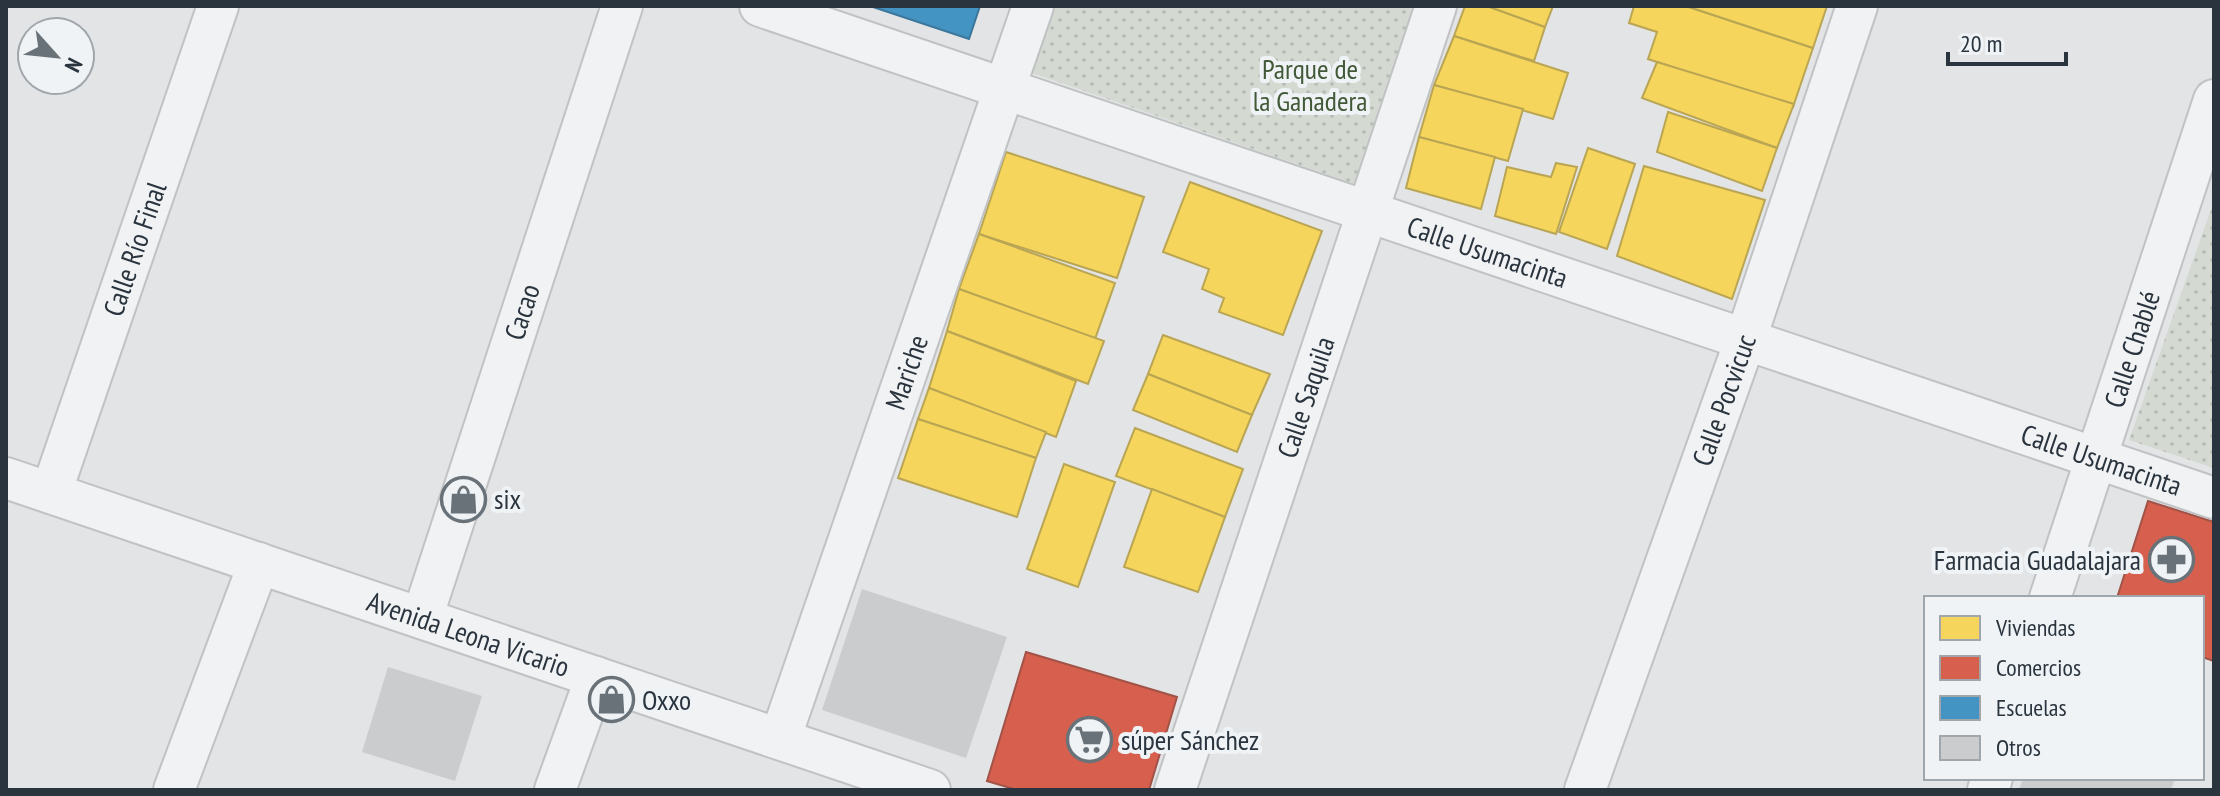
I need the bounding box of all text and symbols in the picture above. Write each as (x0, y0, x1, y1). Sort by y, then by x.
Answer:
north arrow (16, 16, 96, 96)
scale bar (1948, 16, 2066, 66)
text: 20 m (1960, 28, 2002, 59)
park label: Parque de la Ganadera (1253, 50, 1367, 119)
text: N (59, 53, 89, 77)
street label: Calle Río Final (94, 176, 174, 321)
street label: Calle Usumacinta (1403, 207, 1573, 296)
street label: Cacao (495, 279, 548, 345)
street label: Calle Chablé (2095, 286, 2168, 412)
street label: Calle Pocvicuc (1683, 329, 1764, 471)
street label: Mariche (876, 330, 936, 414)
street label: Calle Saquila (1268, 332, 1343, 462)
street label: Calle Usumacinta (2016, 415, 2187, 504)
shop icon: six (439, 475, 487, 523)
place label: six (494, 480, 521, 517)
pharmacy icon: Farmacia Guadalajara (2148, 536, 2196, 584)
place label: Farmacia Guadalajara (1934, 541, 2141, 578)
street label: Avenida Leona Vicario (363, 582, 574, 685)
legend (1924, 596, 2204, 780)
text: Viviendas (1995, 612, 2075, 643)
text: Comercios (1996, 652, 2081, 683)
shop icon: Oxxo (587, 676, 635, 724)
place label: Oxxo (642, 681, 691, 718)
text: Escuelas (1996, 692, 2067, 723)
supermarket icon: súper Sánchez (1066, 716, 1114, 764)
place label: súper Sánchez (1121, 721, 1259, 758)
text: Otros (1996, 732, 2041, 763)

